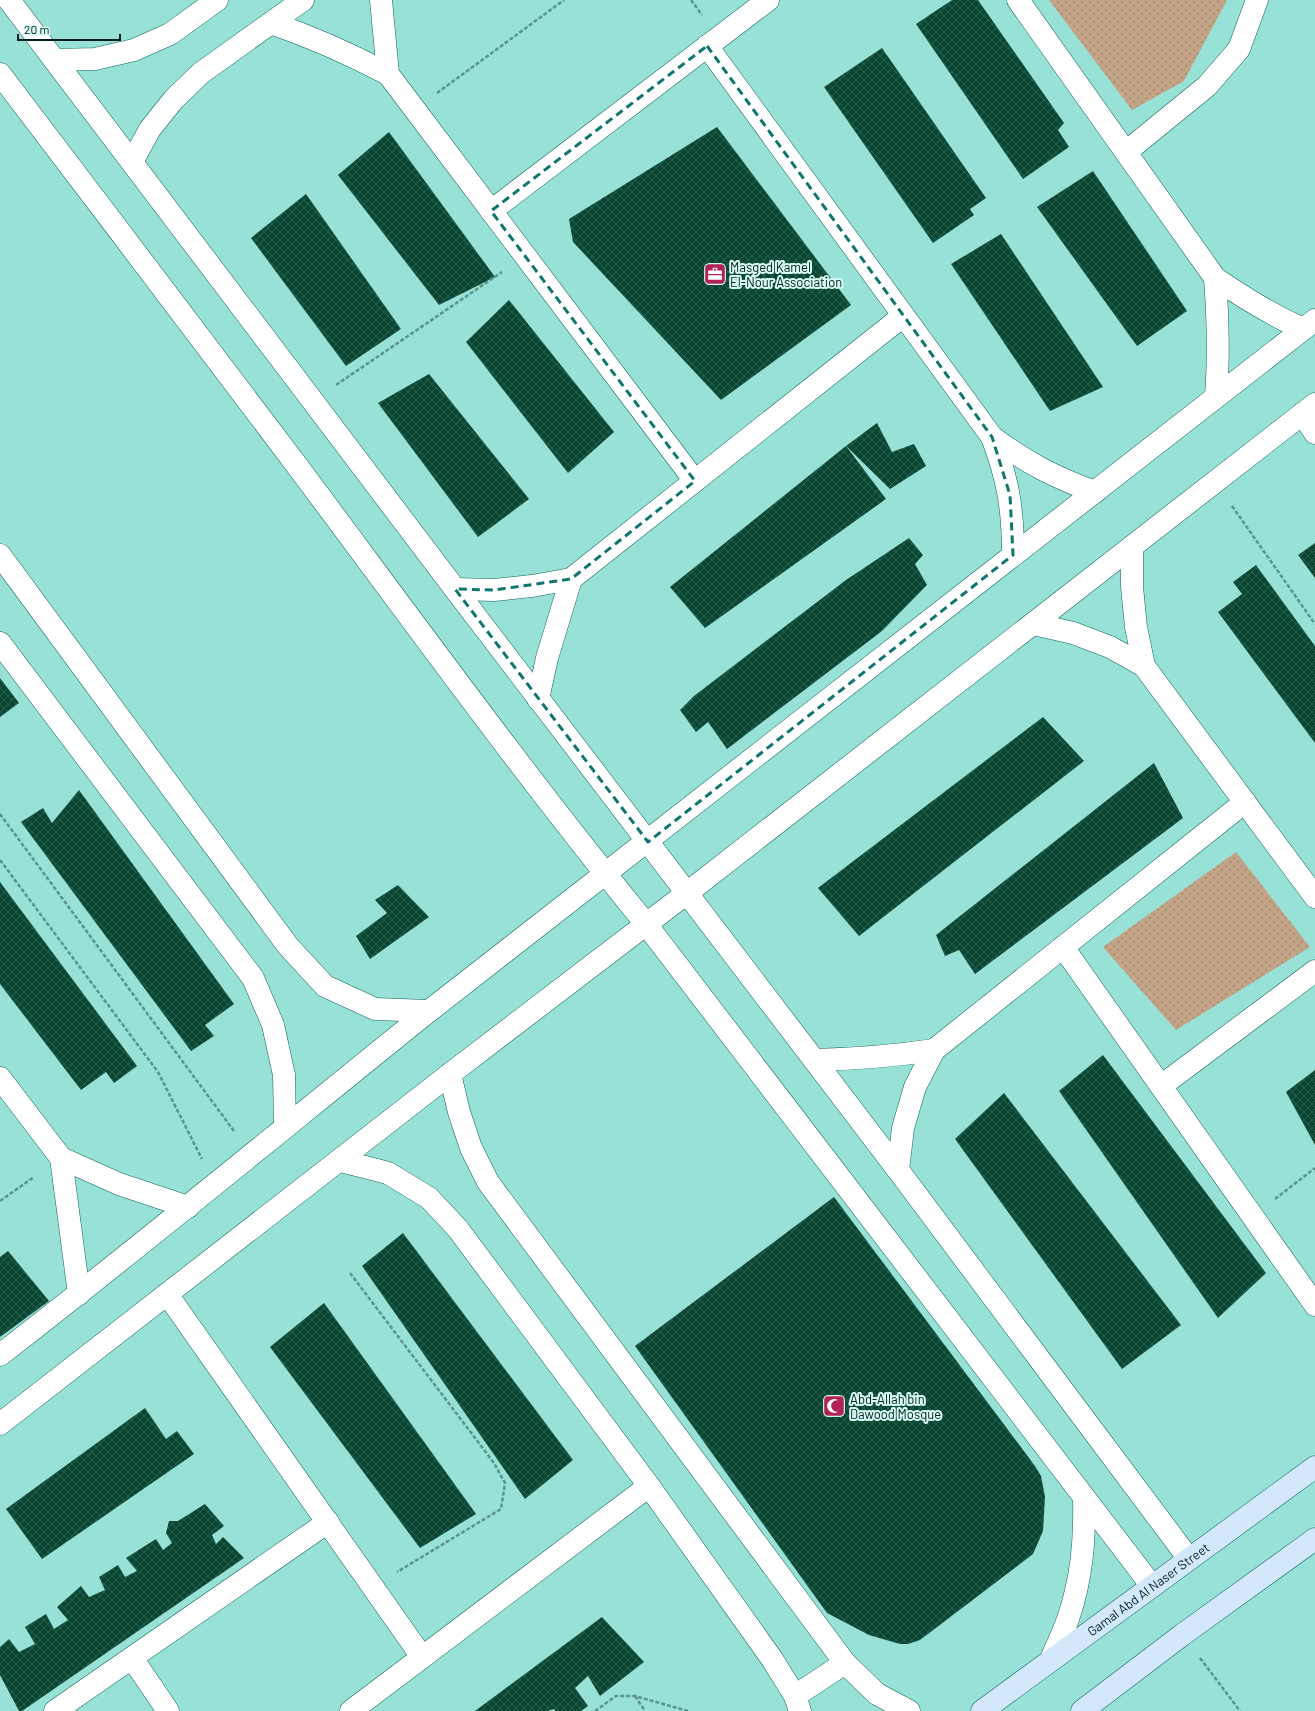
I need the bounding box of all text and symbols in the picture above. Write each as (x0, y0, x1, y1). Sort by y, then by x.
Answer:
scale bar (18, 16, 120, 42)
text: 20 m (24, 22, 50, 36)
place label: Masged Kamel El-Nour Association (730, 259, 842, 290)
office icon: Masged Kamel El-Nour Association (702, 261, 728, 287)
place label: Abd-Allah bin Dawood Mosque (850, 1391, 941, 1422)
mosque icon: Abd-Allah bin Dawood Mosque (821, 1393, 847, 1419)
street label: Gamal Abd Al Naser Street (1084, 1539, 1212, 1639)

